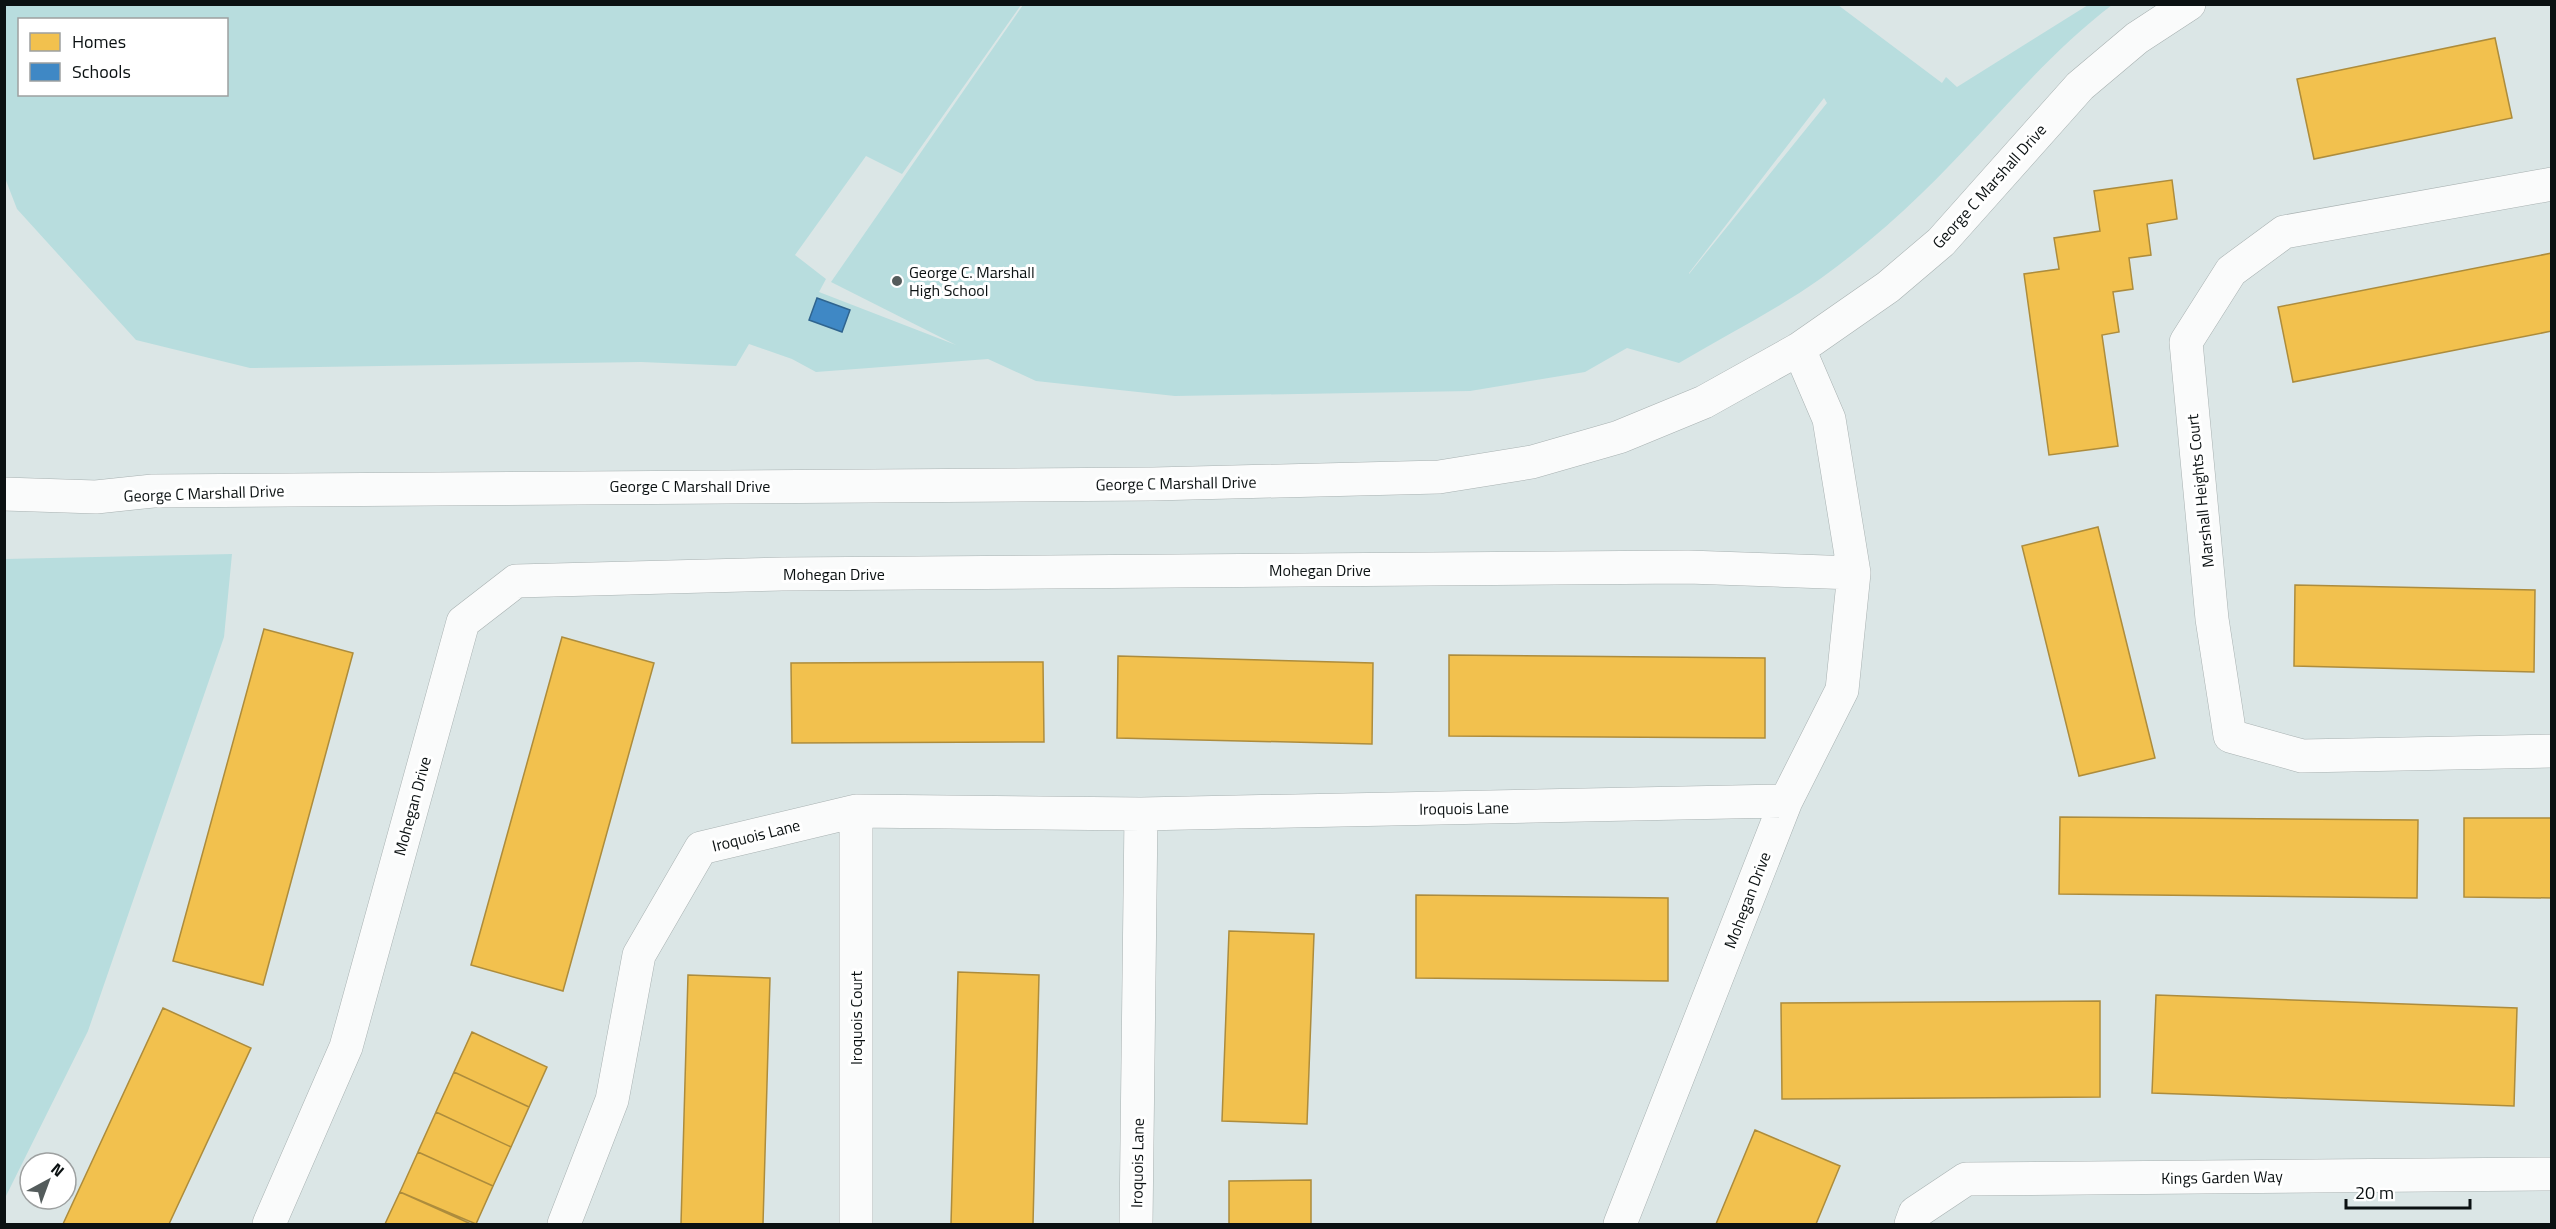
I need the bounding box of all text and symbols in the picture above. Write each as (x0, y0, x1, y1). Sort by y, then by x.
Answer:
legend (18, 18, 228, 96)
text: Homes (72, 28, 126, 55)
text: Schools (72, 58, 131, 85)
street label: George C Marshall Drive (1926, 118, 2052, 254)
place label: George C. Marshall High School (909, 260, 1035, 302)
marker: George C. Marshall High School (890, 274, 904, 288)
street label: Marshall Heights Court (2180, 413, 2220, 569)
street label: George C Marshall Drive (1095, 470, 1257, 496)
street label: George C Marshall Drive (610, 474, 770, 498)
street label: George C Marshall Drive (123, 478, 285, 508)
street label: Mohegan Drive (1269, 558, 1371, 582)
street label: Mohegan Drive (783, 562, 885, 586)
street label: Mohegan Drive (387, 754, 437, 858)
street label: Iroquois Lane (1419, 795, 1509, 821)
street label: Iroquois Lane (709, 812, 803, 858)
street label: Mohegan Drive (1718, 848, 1776, 952)
street label: Iroquois Court (844, 971, 868, 1065)
street label: Iroquois Lane (1124, 1118, 1150, 1208)
north arrow (18, 1151, 78, 1211)
text: N (46, 1157, 70, 1182)
street label: Kings Garden Way (2161, 1164, 2283, 1190)
scale bar (2346, 1172, 2470, 1210)
text: 20 m (2355, 1179, 2394, 1206)

